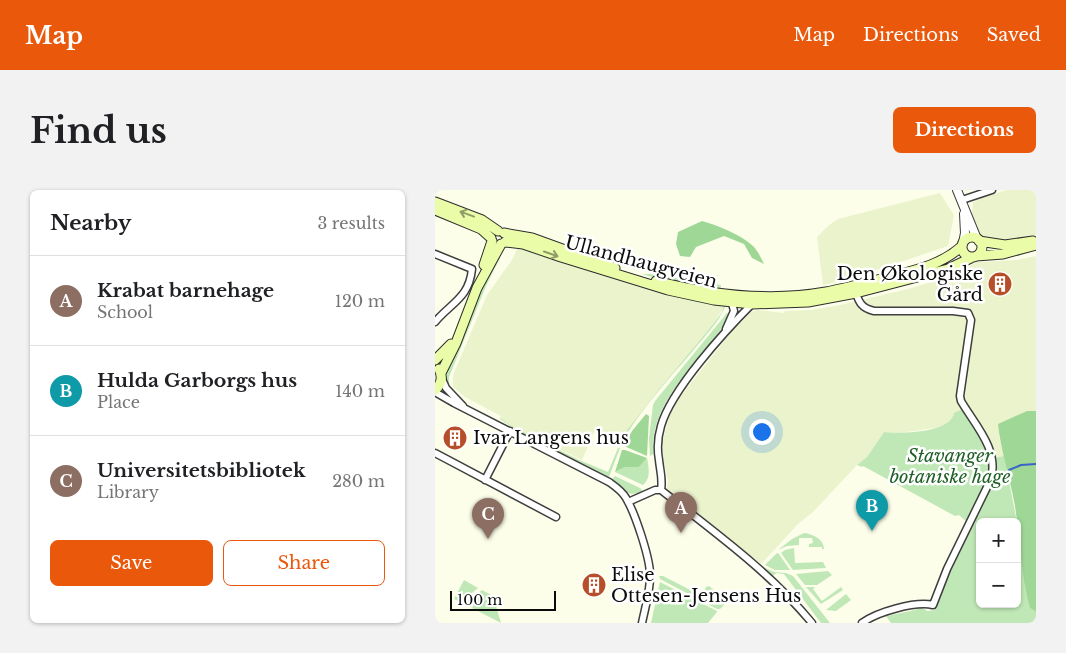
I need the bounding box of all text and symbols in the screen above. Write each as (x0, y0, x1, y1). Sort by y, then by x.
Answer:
text: Map (25, 21, 83, 50)
text: Map (793, 24, 835, 46)
text: Directions (863, 24, 959, 46)
text: Saved (987, 24, 1041, 46)
button: Directions (893, 107, 1036, 153)
text: Find us (30, 109, 167, 152)
one-way arrow (460, 209, 476, 218)
text: Nearby (50, 210, 131, 236)
text: 3 results (317, 213, 385, 233)
street label: Ullandhaugveien (562, 231, 720, 293)
one-way arrow (543, 250, 559, 259)
place label: Den Økologiske Gård (837, 263, 983, 306)
building icon: Den Økologiske Gård (987, 271, 1013, 297)
text: Krabat barnehage (97, 279, 274, 302)
text: A (60, 291, 72, 311)
text: 120 m (335, 291, 385, 311)
text: School (97, 302, 153, 322)
text: Hulda Garborgs hus (97, 369, 297, 392)
text: B (60, 381, 72, 401)
text: 140 m (335, 381, 385, 401)
text: Place (97, 392, 140, 412)
your location (749, 419, 775, 445)
building icon: Ivar Langens hus (442, 425, 468, 451)
place label: Ivar Langens hus (473, 427, 629, 449)
park label: Stavanger botaniske hage (889, 445, 1011, 488)
text: Universitetsbibliotek (97, 459, 306, 482)
text: C (59, 471, 73, 491)
text: 280 m (332, 471, 385, 491)
text: Library (97, 482, 159, 502)
pin: B (856, 490, 888, 531)
pin: A (665, 492, 697, 533)
pin: C (472, 498, 504, 539)
map controls (976, 518, 1021, 608)
button: + (976, 518, 1021, 563)
button: Save (50, 540, 213, 586)
button: Share (223, 540, 385, 586)
button: − (976, 563, 1021, 608)
place label: Elise Ottesen-Jensens Hus (611, 564, 801, 607)
building icon: Elise Ottesen-Jensens Hus (581, 572, 607, 598)
scale bar (450, 588, 556, 611)
text: 100 m (457, 591, 502, 609)

